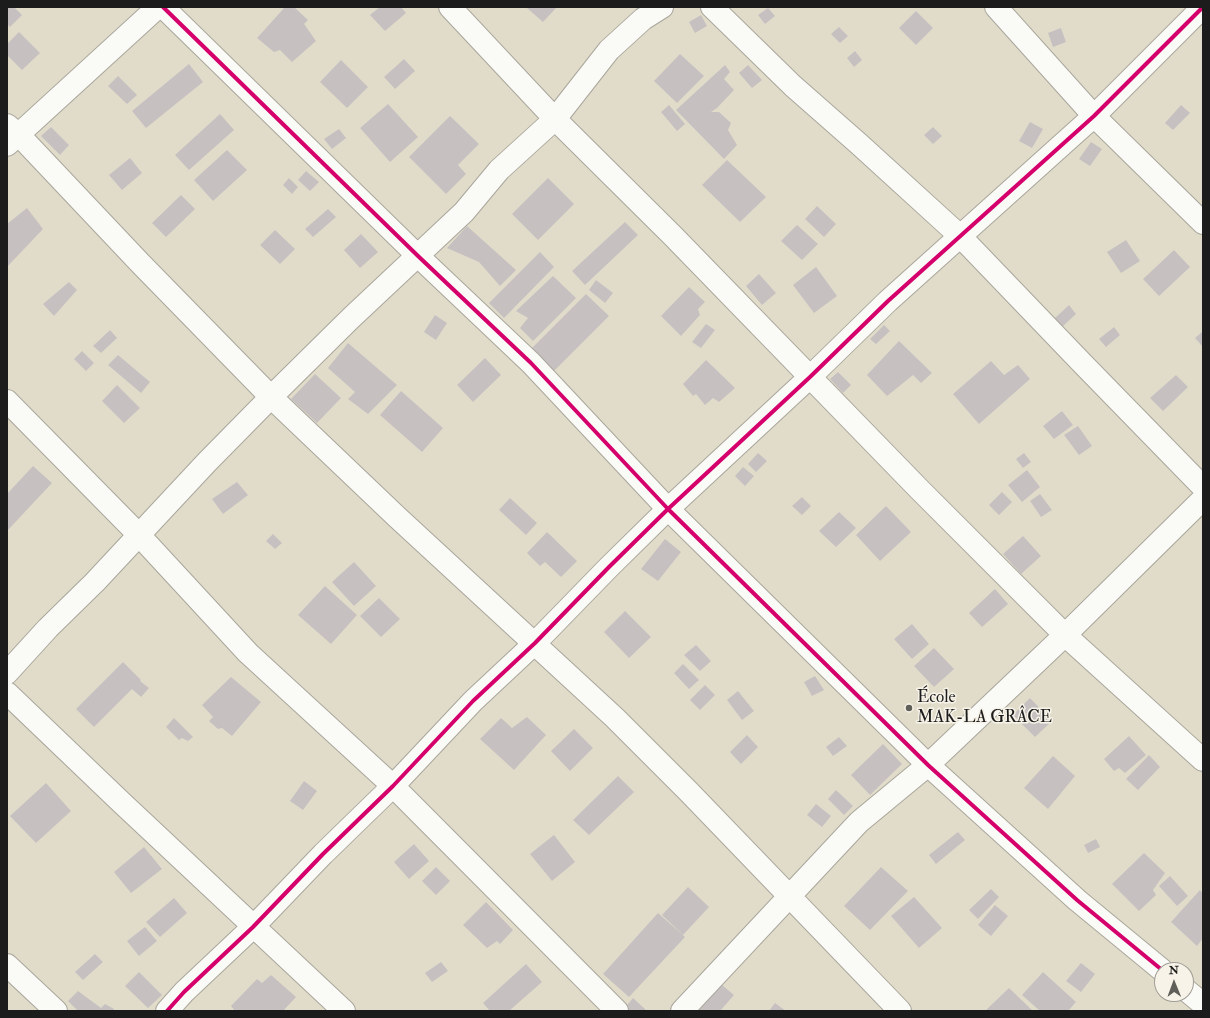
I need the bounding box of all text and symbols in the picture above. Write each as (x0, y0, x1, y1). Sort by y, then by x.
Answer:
place label: École MAK-LA GRÂCE (917, 688, 1052, 728)
marker: École MAK-LA GRÂCE (904, 703, 914, 713)
north arrow (1154, 962, 1194, 1002)
text: N (1169, 964, 1179, 977)

